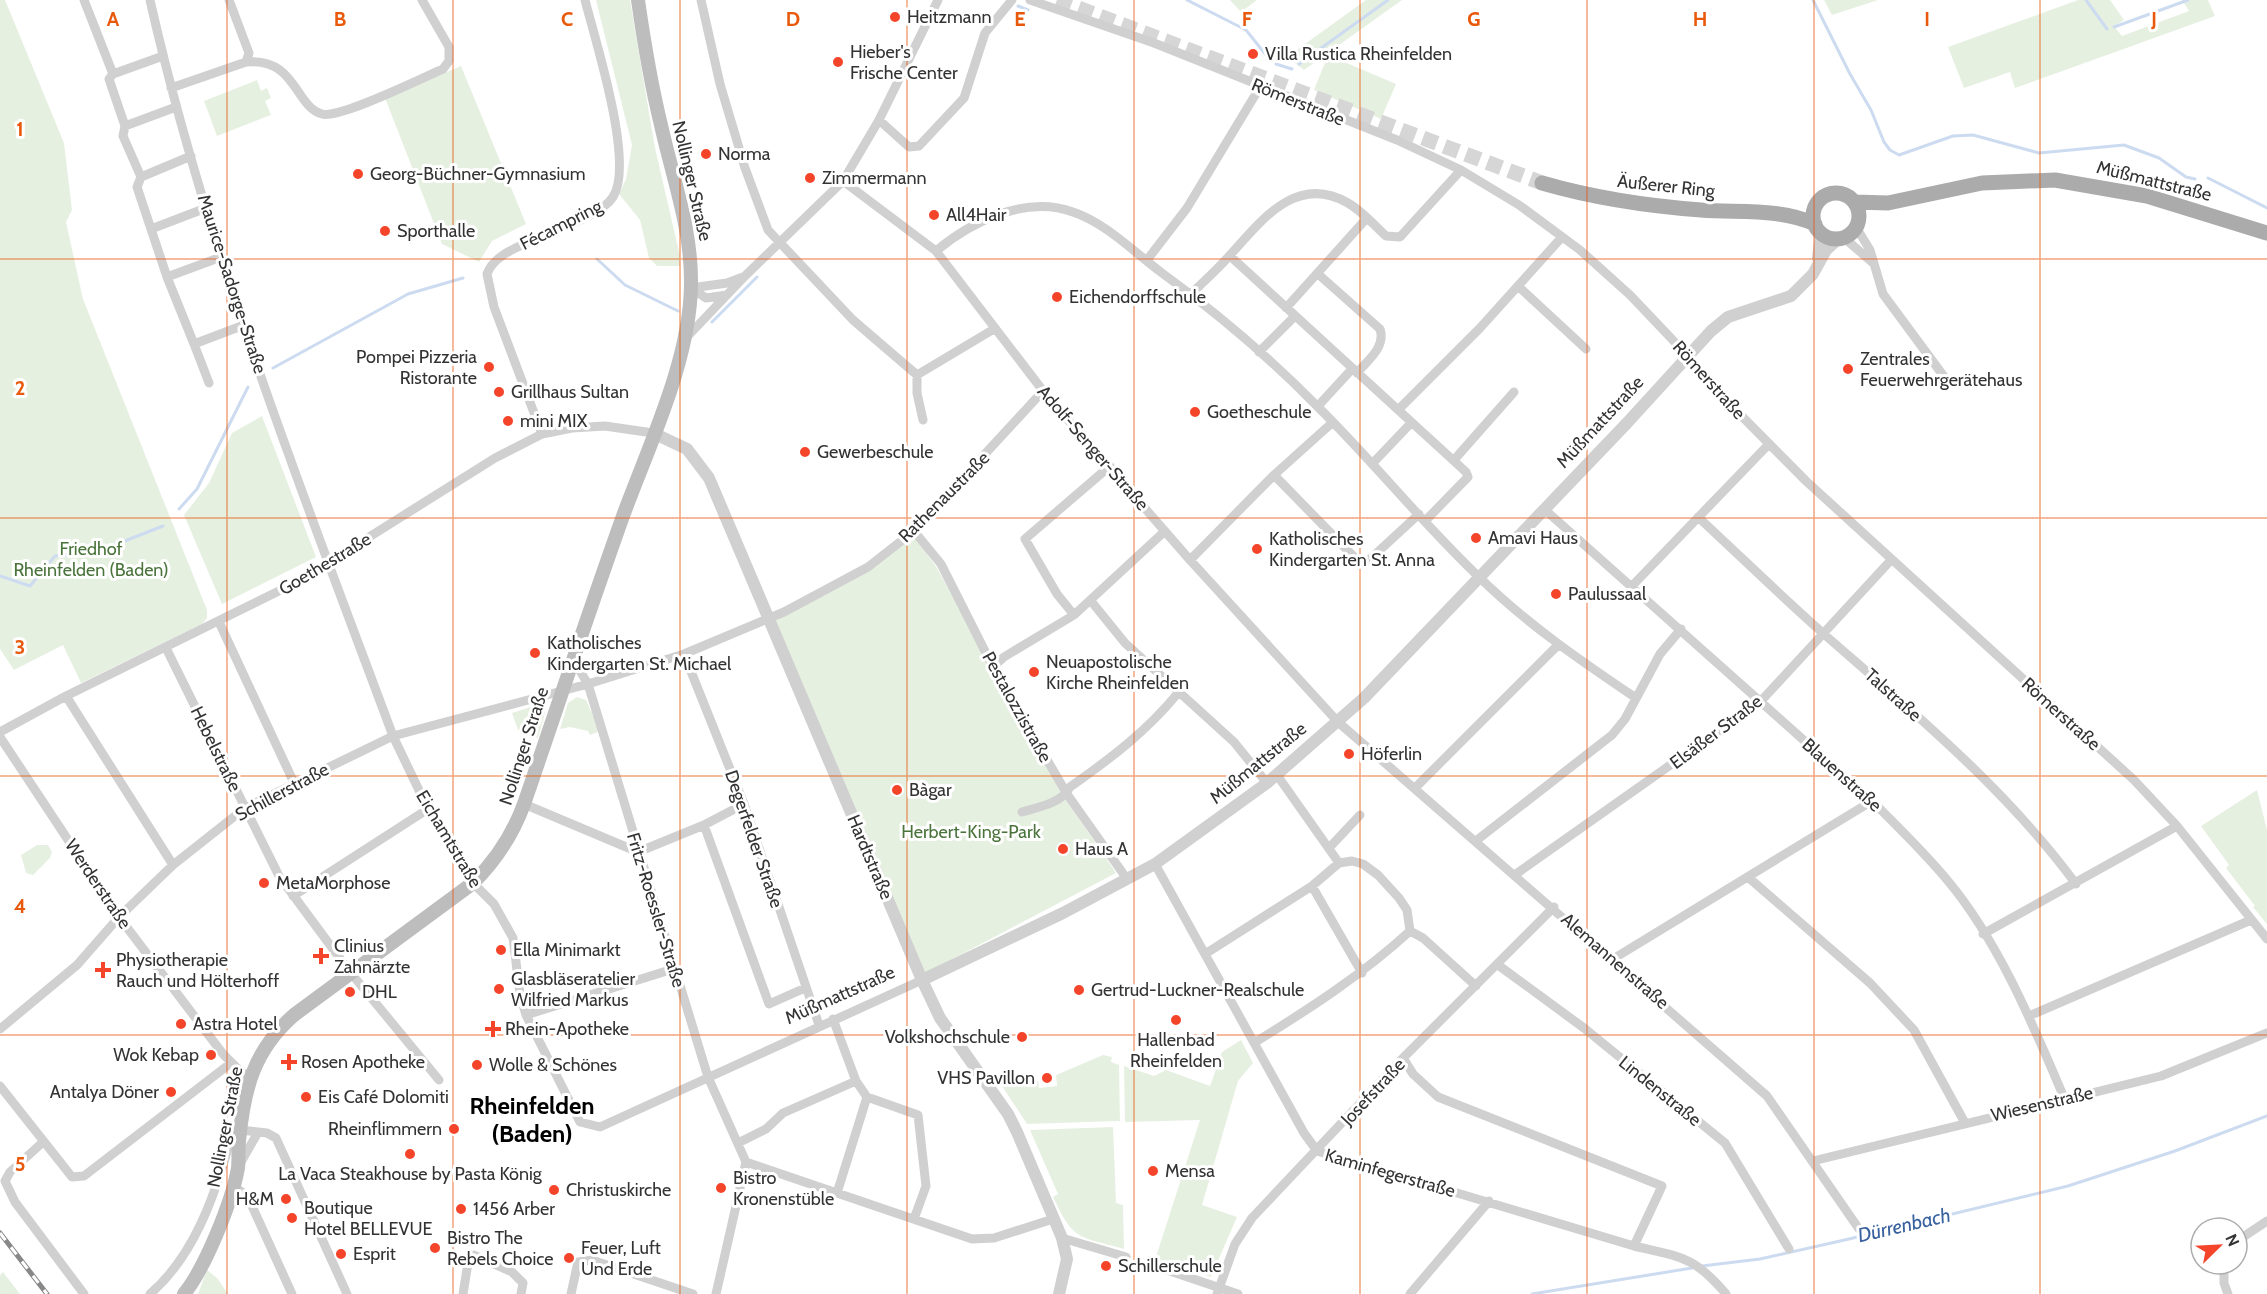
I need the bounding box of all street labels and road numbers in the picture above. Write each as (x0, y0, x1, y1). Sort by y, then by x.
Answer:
street label: Römerstraße (1248, 73, 1348, 131)
street label: Nollinger Straße (667, 119, 717, 243)
street label: Müßmattstraße (2094, 156, 2214, 206)
street label: Äußerer Ring (1616, 170, 1717, 202)
street label: Maurice-Sadorge-Straße (193, 192, 271, 376)
street label: Fécampring (516, 195, 607, 255)
street label: Römerstraße (1668, 336, 1750, 424)
street label: Müßmattstraße (1552, 371, 1648, 473)
street label: Adolf-Senger-Straße (1033, 381, 1153, 515)
street label: Rathenaustraße (894, 447, 994, 547)
street label: Goethestraße (275, 528, 375, 600)
street label: Pestalozzistraße (977, 648, 1057, 766)
street label: Talstraße (1860, 664, 1926, 726)
street label: Römerstraße (2017, 673, 2105, 755)
street label: Nollinger Straße (495, 684, 553, 808)
street label: Elsäßer Straße (1666, 690, 1766, 774)
street label: Hebelstraße (186, 703, 246, 795)
street label: Müßmattstraße (1205, 717, 1311, 809)
street label: Blauenstraße (1798, 734, 1886, 816)
street label: Schillerstraße (231, 758, 333, 826)
street label: Degerfelder Straße (720, 767, 788, 911)
street label: Eichamtstraße (411, 786, 487, 892)
street label: Hardtstraße (842, 811, 898, 903)
street label: Fritz-Roessler-Straße (622, 830, 690, 990)
street label: Werderstraße (60, 835, 136, 933)
street label: Alemannenstraße (1557, 908, 1673, 1014)
street label: Müßmattstraße (782, 961, 898, 1029)
street label: Lindenstraße (1614, 1051, 1706, 1131)
street label: Josefstraße (1336, 1054, 1410, 1131)
street label: Nollinger Straße (203, 1065, 247, 1189)
street label: Wiesenstraße (1989, 1082, 2095, 1126)
street label: Kaminfegerstraße (1322, 1144, 1458, 1202)

